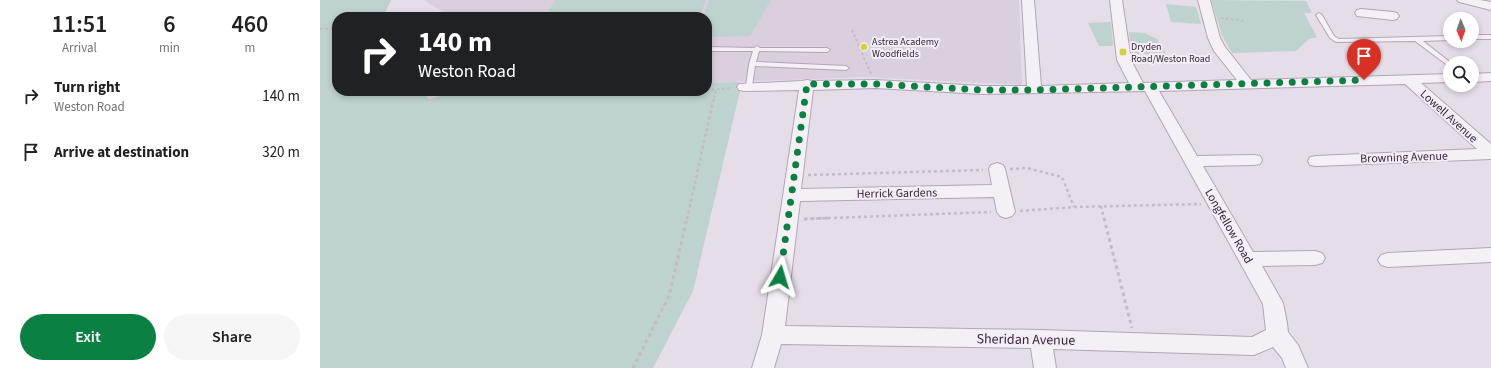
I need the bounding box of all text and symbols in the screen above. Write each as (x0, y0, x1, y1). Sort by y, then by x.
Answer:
text: 11:51 (52, 7, 107, 42)
text: 6 (163, 7, 176, 42)
text: 460 (232, 7, 268, 42)
north arrow (1443, 12, 1479, 48)
map controls (1443, 12, 1479, 92)
text: 140 m (418, 22, 492, 62)
icon: right (352, 28, 404, 80)
place label: Astrea Academy Woodfields (872, 35, 939, 61)
text: Arrival (62, 39, 97, 57)
text: min (159, 39, 180, 57)
text: m (245, 39, 255, 57)
pin (1347, 39, 1381, 80)
place label: Dryden Road/Weston Road (1131, 40, 1210, 66)
marker: Astrea Academy Woodfields (859, 42, 869, 52)
icon: arrive (1353, 45, 1375, 67)
marker: Dryden Road/Weston Road (1118, 47, 1128, 57)
button: search (1443, 56, 1479, 92)
text: Weston Road (418, 59, 516, 84)
text: Turn right (54, 77, 120, 98)
icon: right (20, 85, 42, 107)
text: 140 m (262, 86, 300, 107)
street label: Lowell Avenue (1416, 86, 1481, 147)
text: Weston Road (54, 98, 125, 116)
icon: arrive (20, 141, 42, 163)
text: Arrive at destination (54, 142, 189, 163)
text: 320 m (262, 142, 300, 163)
street label: Browning Avenue (1360, 147, 1448, 168)
street label: Herrick Gardens (857, 184, 937, 203)
street label: Longfellow Road (1200, 186, 1257, 267)
position arrow (759, 256, 801, 298)
button: Exit (20, 314, 156, 360)
button: Share (164, 314, 300, 360)
street label: Sheridan Avenue (976, 329, 1076, 351)

